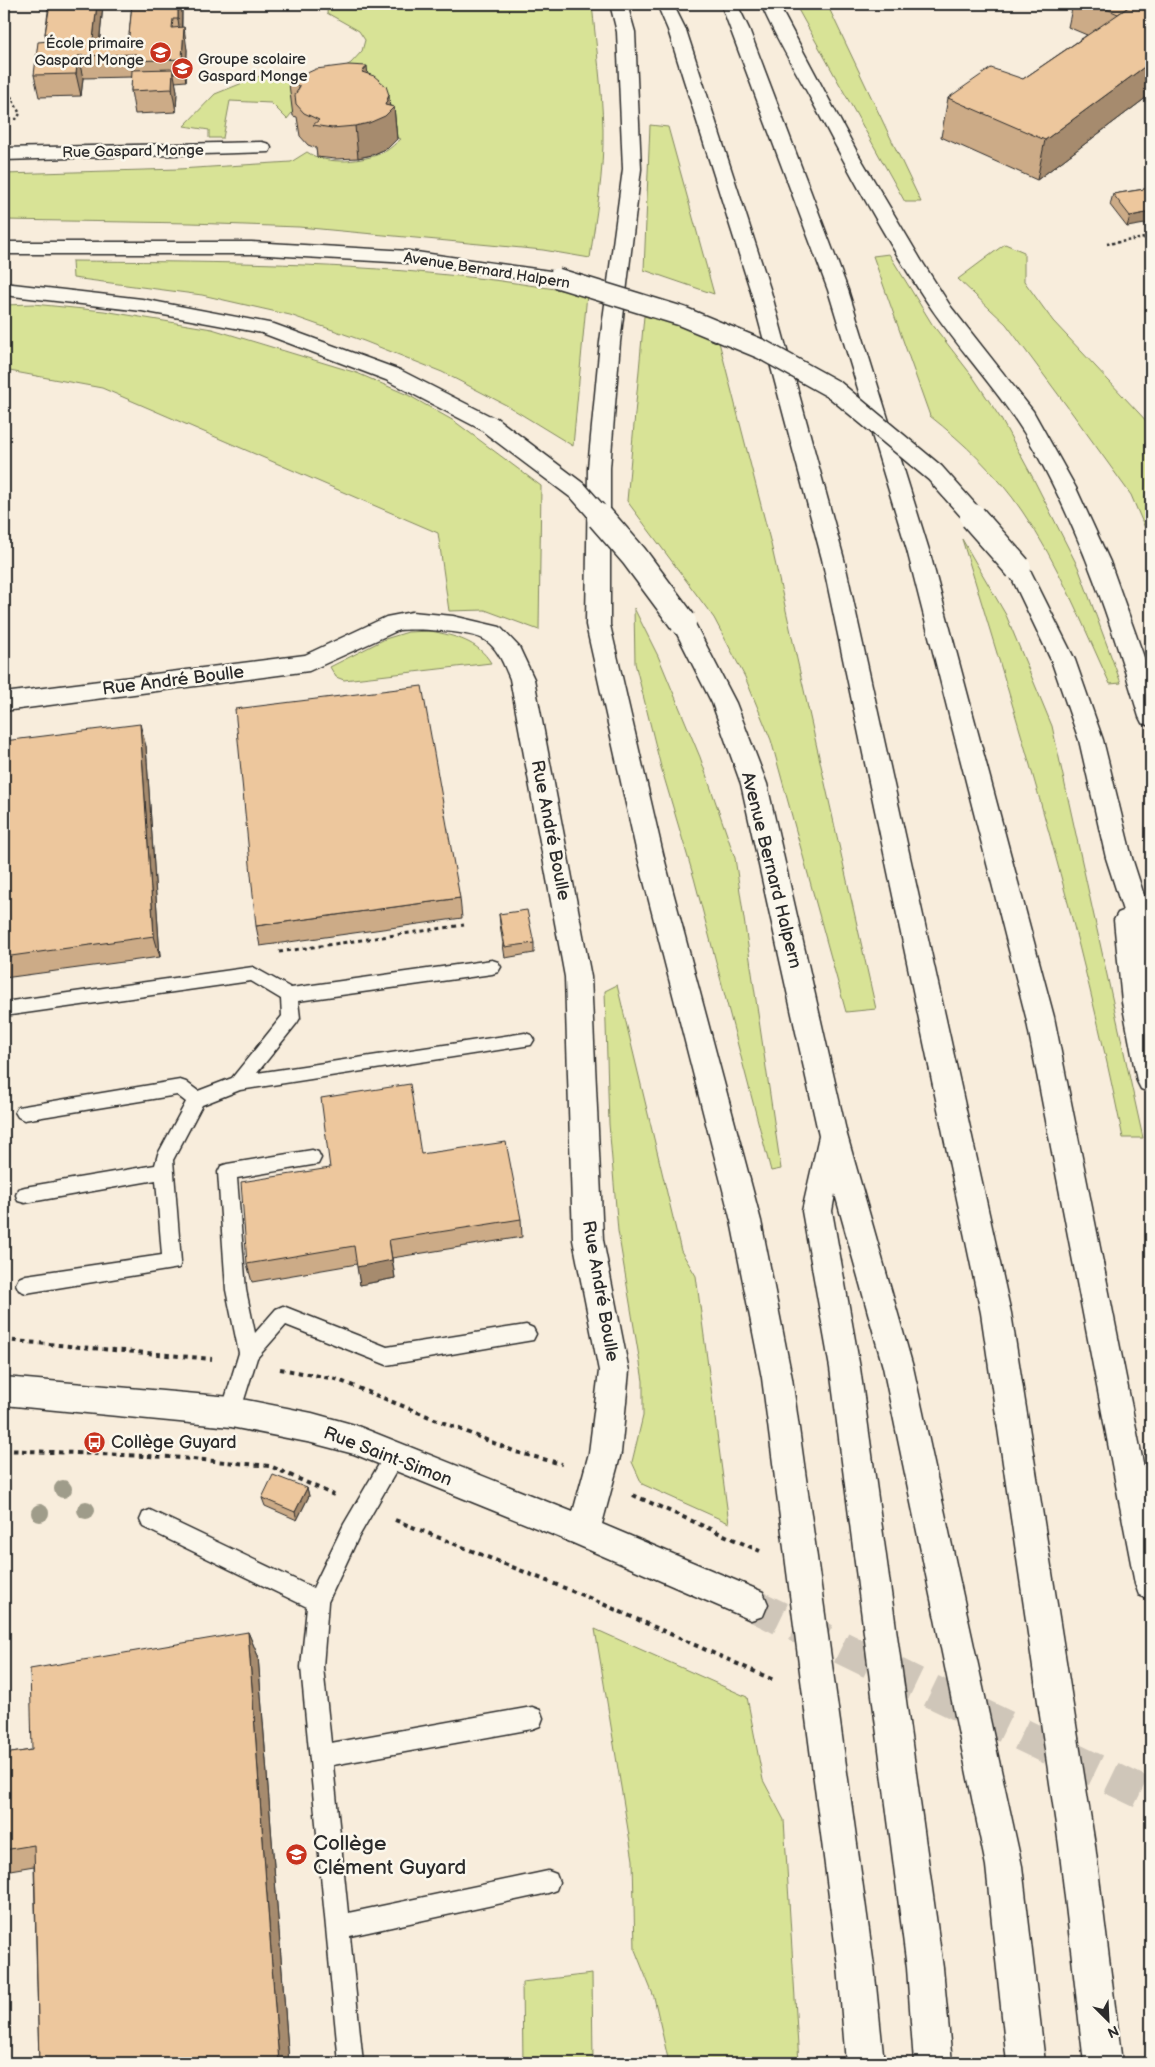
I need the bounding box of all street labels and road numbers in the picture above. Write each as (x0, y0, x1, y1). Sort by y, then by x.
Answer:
street label: Rue Gaspard Monge (62, 141, 204, 162)
street label: Avenue Bernard Halpern (402, 248, 571, 293)
street label: Rue André Boulle (101, 661, 245, 700)
street label: Rue André Boulle (527, 758, 574, 902)
street label: Avenue Bernard Halpern (737, 770, 806, 970)
street label: Rue André Boulle (578, 1219, 623, 1363)
street label: Rue Saint-Simon (321, 1422, 455, 1491)

